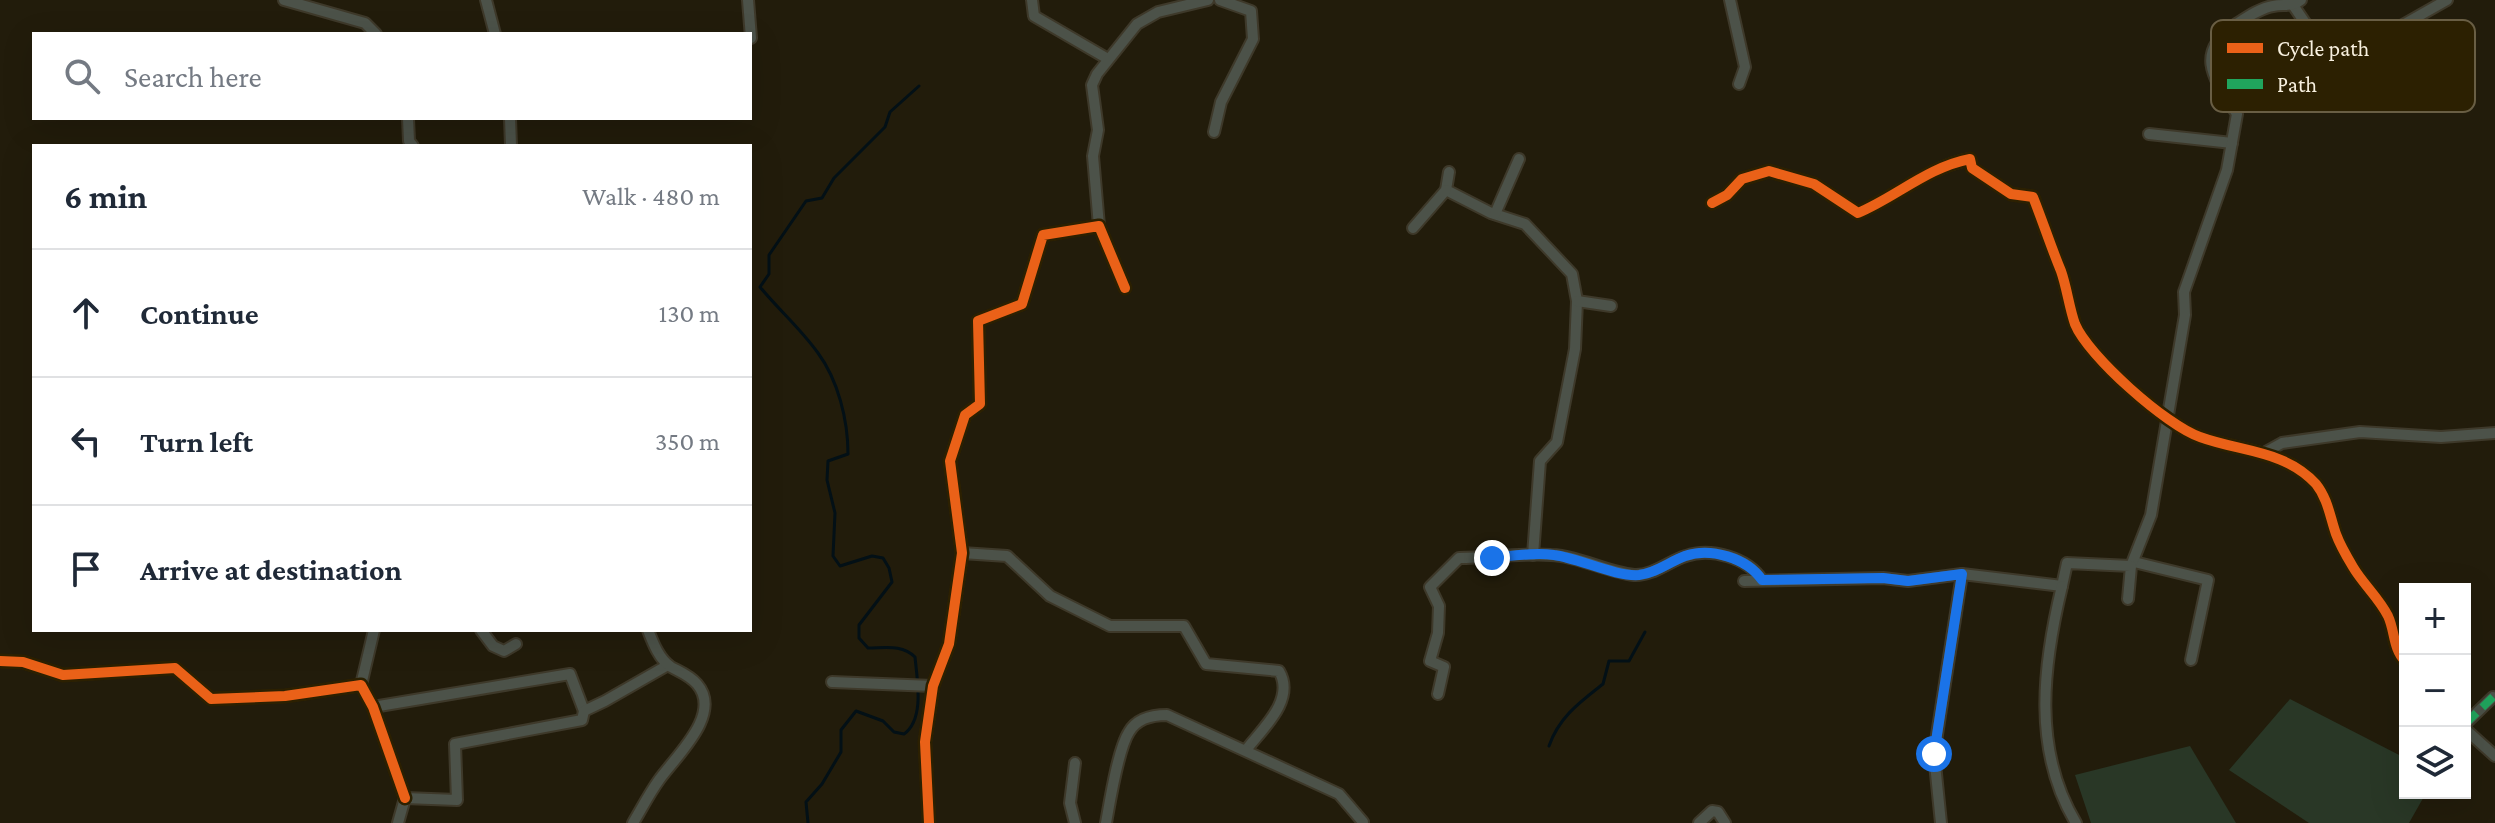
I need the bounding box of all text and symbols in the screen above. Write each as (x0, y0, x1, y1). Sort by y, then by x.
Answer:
legend (2211, 20, 2475, 112)
search box (32, 32, 752, 120)
text: Cycle path (2277, 36, 2369, 61)
icon: search (60, 54, 104, 98)
text: Search here (124, 60, 262, 93)
text: Path (2277, 72, 2317, 97)
text: 6 min (64, 178, 147, 215)
text: Walk · 480 m (582, 182, 720, 211)
icon: ahead (64, 291, 108, 335)
text: Continue (140, 297, 259, 330)
text: 130 m (659, 299, 720, 328)
icon: left (64, 419, 108, 463)
text: Turn left (140, 425, 253, 458)
text: 350 m (655, 427, 720, 456)
route end (1474, 540, 1510, 576)
icon: arrive (64, 547, 108, 591)
text: Arrive at destination (140, 553, 402, 586)
map controls (2399, 583, 2471, 799)
button: + (2399, 583, 2471, 655)
button: − (2399, 655, 2471, 727)
button: layers (2399, 727, 2471, 799)
route start (1916, 736, 1952, 772)

